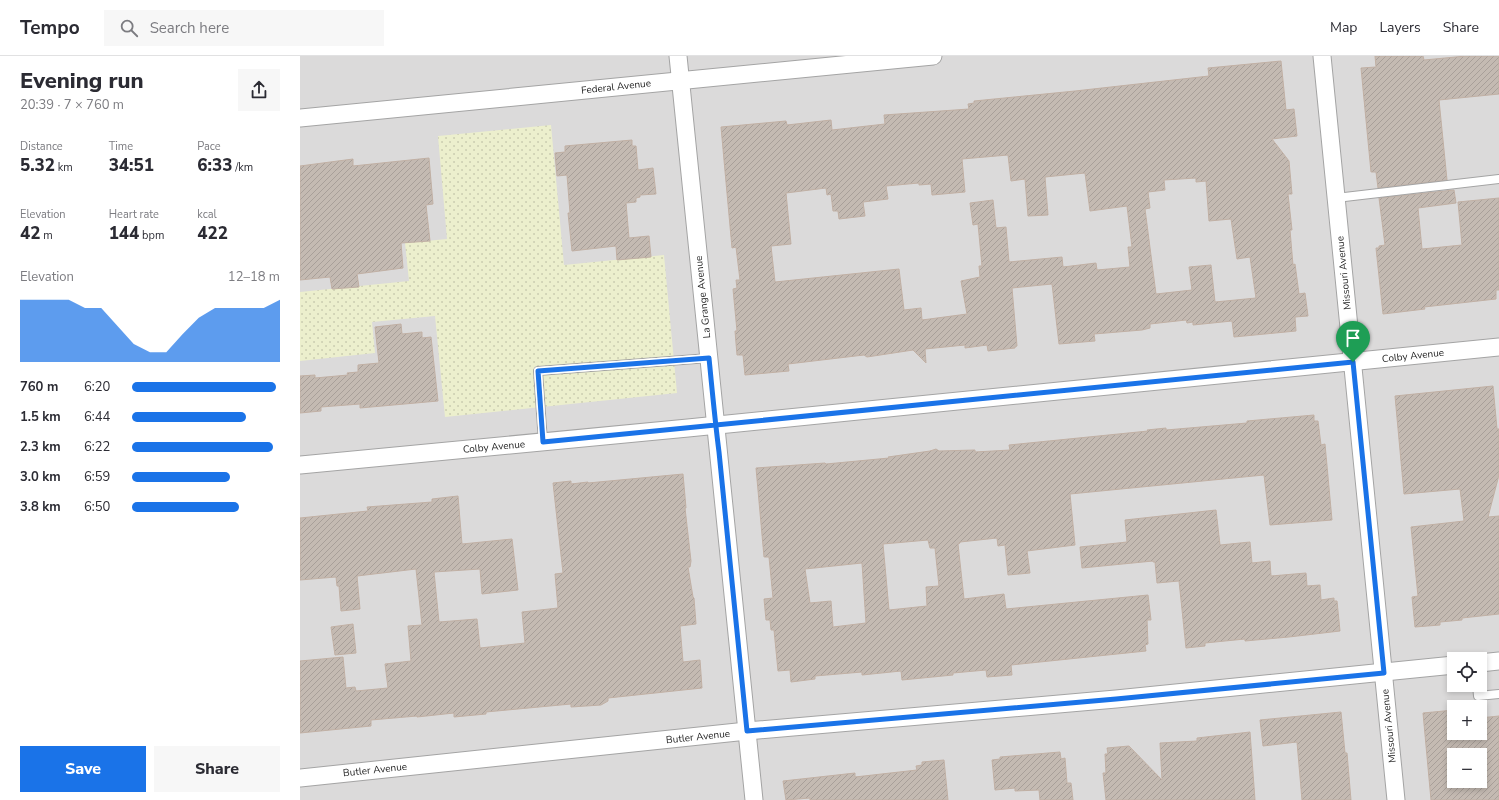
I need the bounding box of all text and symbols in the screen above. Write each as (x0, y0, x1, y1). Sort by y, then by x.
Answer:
search box (104, 10, 384, 46)
text: Tempo (20, 15, 80, 41)
icon: search (118, 17, 140, 39)
text: Search here (150, 18, 229, 38)
text: Map (1330, 18, 1357, 37)
text: Layers (1379, 18, 1421, 37)
text: Share (1443, 18, 1479, 37)
text: Evening run (20, 66, 144, 96)
button: share (238, 69, 280, 111)
street label: Federal Avenue (580, 76, 652, 98)
text: 20:39 · 7 × 760 m (20, 96, 124, 114)
text: Distance (20, 139, 63, 154)
text: Time (109, 139, 133, 154)
text: Pace (197, 139, 221, 154)
text: 5.32 (20, 154, 55, 177)
text: 34:51 (109, 154, 154, 177)
text: 6:33 (197, 154, 232, 177)
text: km (55, 160, 73, 175)
text: /km (232, 160, 253, 175)
text: Elevation (20, 207, 66, 222)
text: Heart rate (109, 207, 159, 222)
text: kcal (197, 207, 217, 222)
text: 42 (20, 222, 40, 245)
text: 144 (109, 222, 139, 245)
text: 422 (197, 222, 228, 245)
text: m (40, 228, 53, 243)
text: bpm (139, 228, 164, 243)
street label: Missouri Avenue (1333, 235, 1355, 311)
street label: La Grange Avenue (692, 255, 714, 339)
text: Elevation (20, 268, 74, 286)
text: 12–18 m (228, 268, 280, 286)
pin (1336, 321, 1370, 362)
icon: arrive (1342, 327, 1364, 349)
street label: Colby Avenue (1381, 346, 1445, 366)
text: 760 m (20, 378, 58, 396)
text: 6:20 (84, 378, 110, 396)
text: 1.5 km (20, 408, 61, 426)
text: 6:44 (84, 408, 110, 426)
street label: Colby Avenue (462, 437, 526, 457)
text: 2.3 km (20, 438, 61, 456)
text: 6:22 (84, 438, 110, 456)
text: 3.0 km (20, 468, 61, 486)
text: 6:59 (84, 468, 110, 486)
text: 3.8 km (20, 498, 61, 516)
text: 6:50 (84, 498, 110, 516)
map controls (1447, 652, 1487, 788)
button: locate (1447, 652, 1487, 692)
street label: Missouri Avenue (1378, 688, 1400, 764)
button: + (1447, 700, 1487, 740)
street label: Butler Avenue (665, 727, 731, 747)
button: Save (20, 746, 146, 792)
button: Share (154, 746, 280, 792)
button: − (1447, 748, 1487, 788)
street label: Butler Avenue (342, 760, 408, 780)

